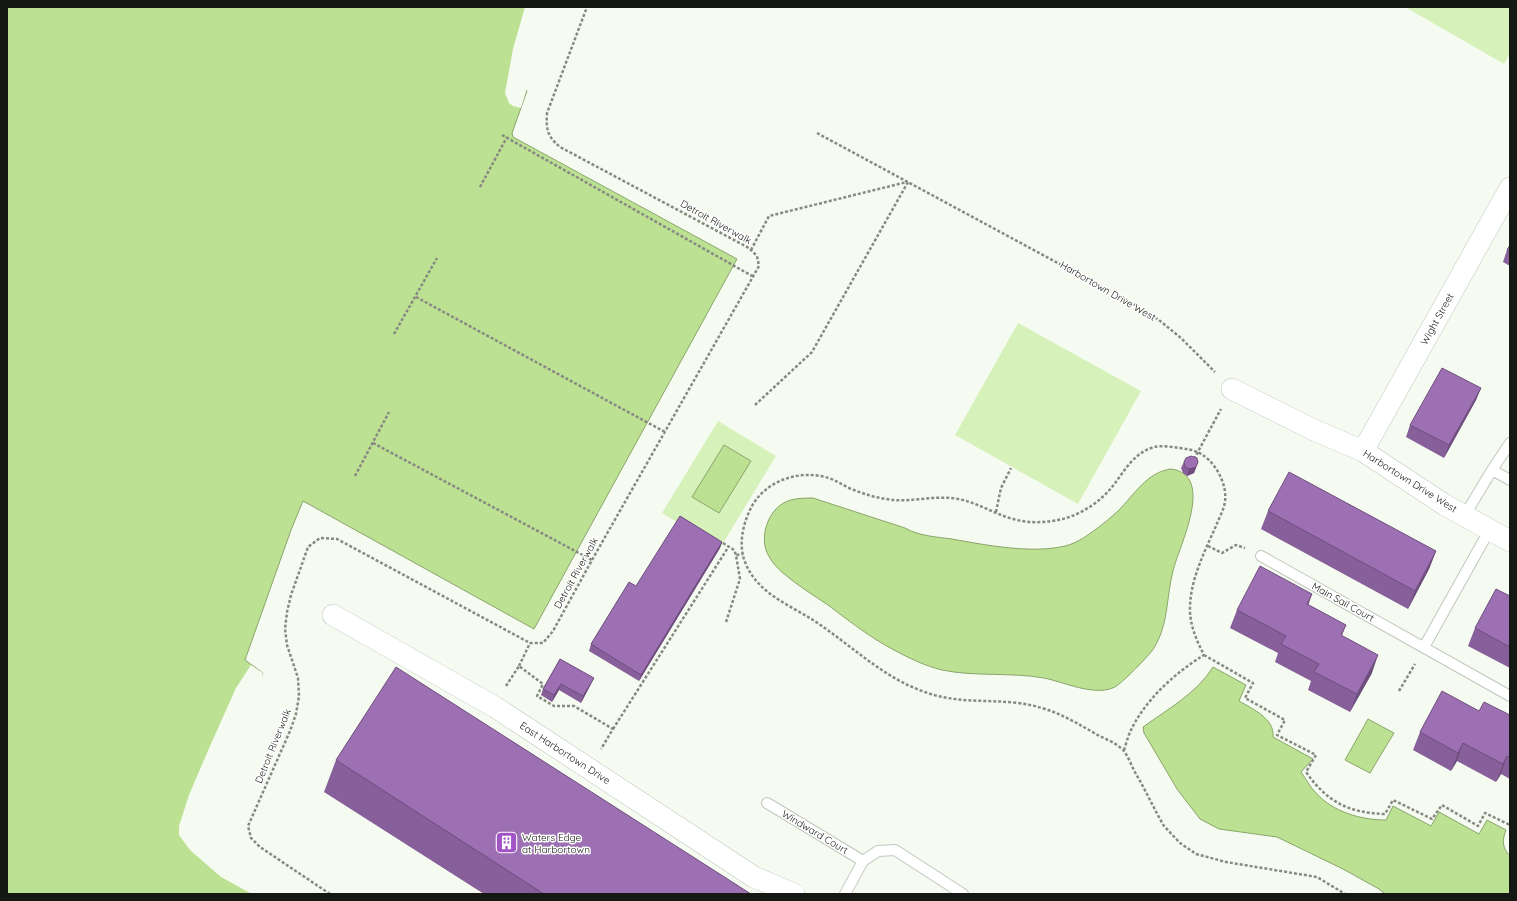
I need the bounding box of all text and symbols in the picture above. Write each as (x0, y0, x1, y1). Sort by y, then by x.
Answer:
street label: Detroit Riverwalk (678, 197, 754, 247)
street label: Harbortown Drive West (1058, 258, 1159, 324)
street label: Wight Street (1417, 290, 1457, 347)
street label: Harbortown Drive West (1361, 447, 1460, 516)
street label: Detroit Riverwalk (551, 535, 601, 611)
street label: Main Sail Court (1310, 580, 1377, 625)
street label: Detroit Riverwalk (252, 707, 294, 785)
street label: East Harbortown Drive (517, 719, 613, 787)
street label: Windward Court (779, 807, 851, 857)
building icon: Waters Edge at Harbortown (494, 830, 520, 856)
place label: Waters Edge at Harbortown (522, 831, 590, 856)

